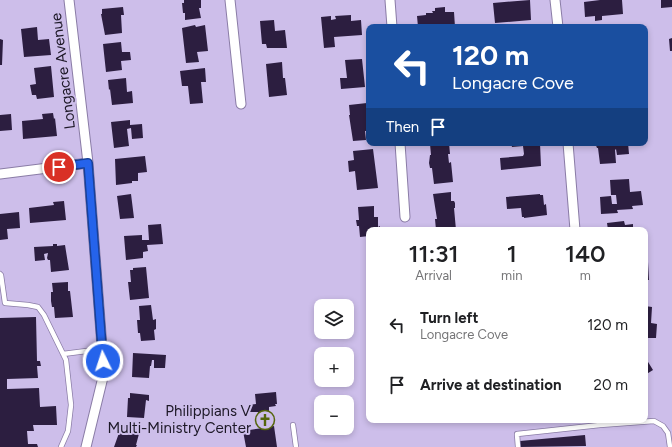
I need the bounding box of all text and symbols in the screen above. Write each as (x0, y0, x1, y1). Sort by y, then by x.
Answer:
street label: Longacre Avenue (47, 12, 79, 130)
text: 120 m (452, 38, 529, 72)
icon: left (386, 40, 438, 92)
text: Longacre Cove (452, 72, 574, 94)
icon: arrive (427, 116, 449, 138)
text: Then (386, 118, 419, 136)
pin (42, 150, 76, 184)
icon: arrive (48, 156, 70, 178)
text: 11:31 (408, 239, 459, 268)
text: 1 (507, 239, 517, 268)
text: 140 (565, 239, 606, 268)
text: Arrival (415, 268, 452, 283)
text: min (501, 268, 522, 283)
text: m (580, 268, 591, 283)
map controls (314, 299, 354, 435)
button: layers (314, 299, 354, 339)
text: Turn left (420, 309, 478, 327)
icon: left (386, 314, 408, 336)
text: 120 m (587, 316, 628, 334)
text: Longacre Cove (420, 327, 508, 342)
position arrow (82, 340, 124, 382)
button: + (314, 347, 354, 387)
icon: arrive (386, 374, 408, 396)
text: Arrive at destination (420, 376, 561, 394)
text: 20 m (594, 376, 628, 394)
button: − (314, 395, 354, 435)
place label: Philippians V Multi-Ministry Center (108, 402, 252, 437)
church icon: Philippians V Multi-Ministry Center (254, 409, 276, 431)

